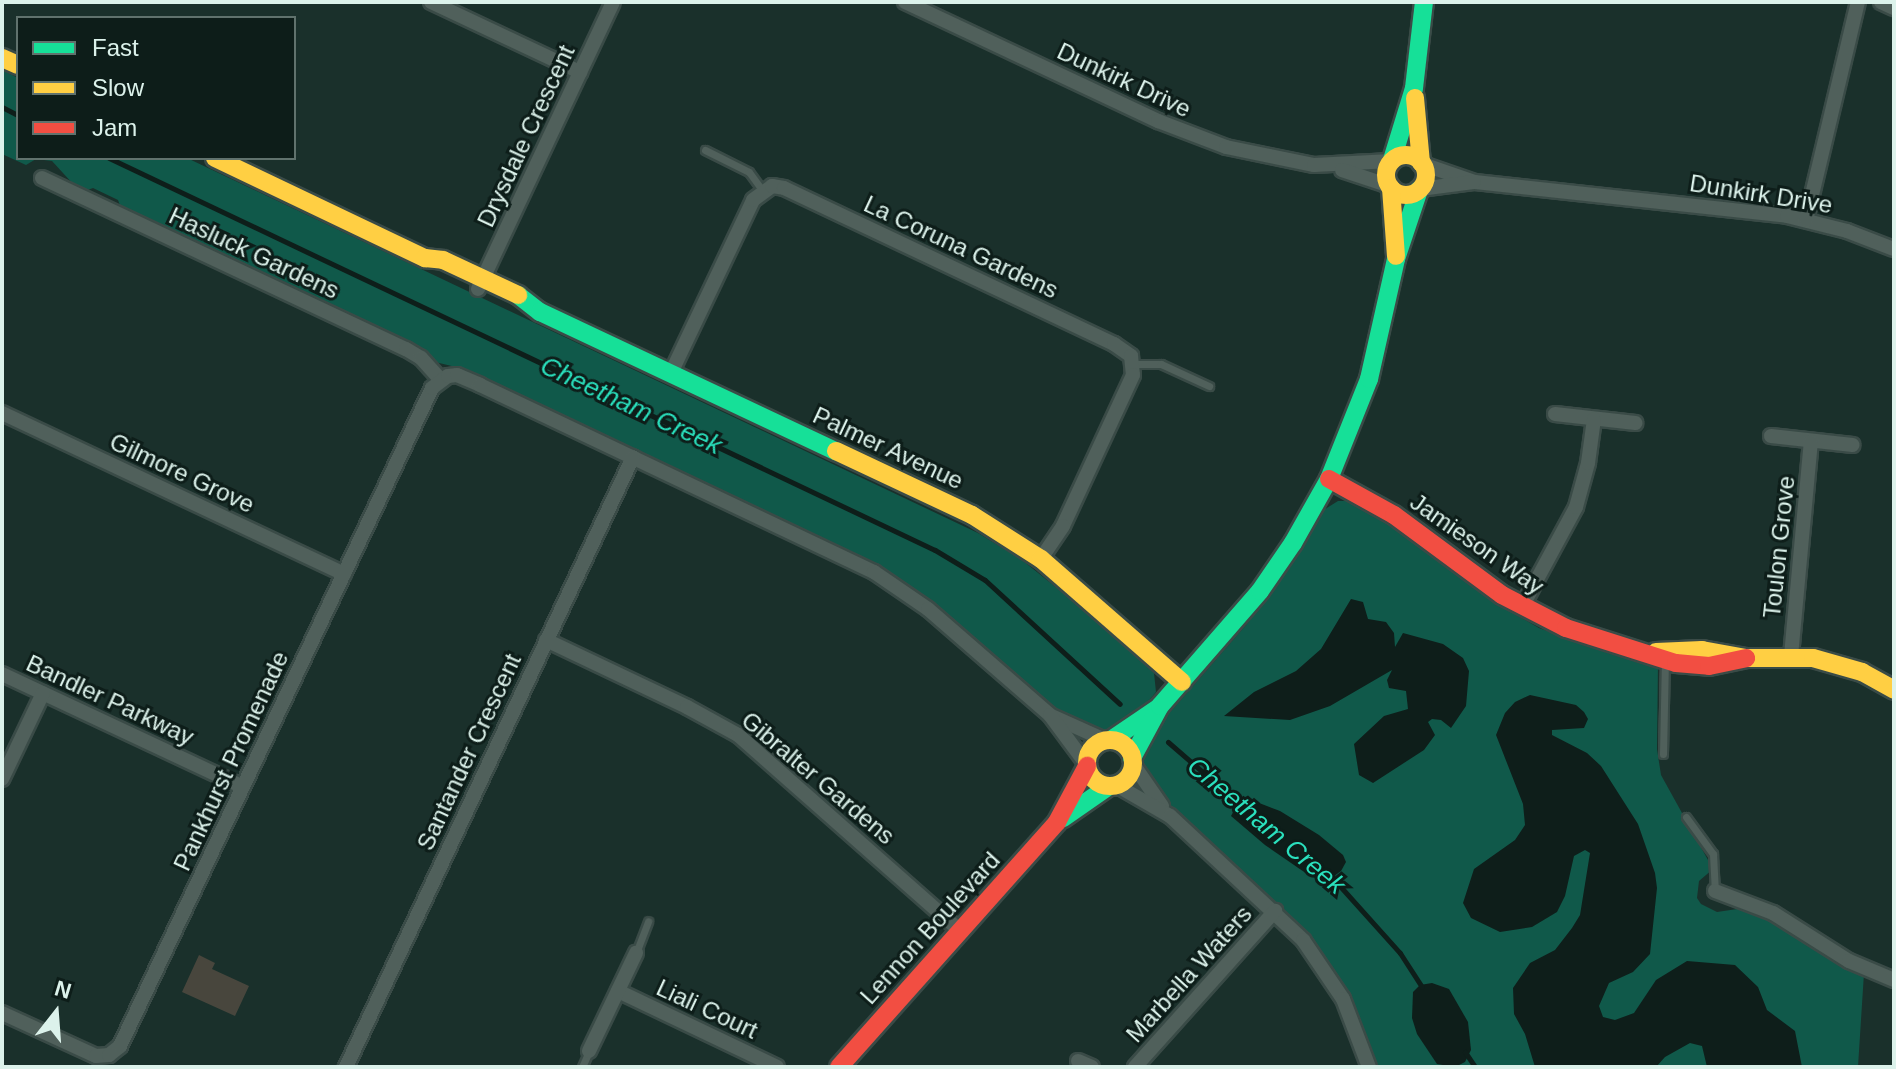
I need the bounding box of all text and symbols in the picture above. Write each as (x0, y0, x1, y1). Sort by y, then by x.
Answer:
legend (16, 16, 296, 160)
text: Fast (92, 34, 139, 61)
street label: Dunkirk Drive (1053, 37, 1195, 123)
street label: Drysdale Crescent (471, 40, 581, 232)
text: Slow (92, 74, 144, 101)
text: Jam (92, 114, 137, 141)
street label: Dunkirk Drive (1688, 169, 1834, 219)
street label: La Coruna Gardens (859, 189, 1063, 305)
street label: Hasluck Gardens (164, 201, 344, 305)
water label: Cheetham Creek (535, 350, 727, 462)
street label: Palmer Avenue (808, 400, 968, 496)
street label: Gilmore Grove (105, 427, 259, 519)
street label: Toulon Grove (1757, 475, 1801, 619)
street label: Jamieson Way (1405, 487, 1549, 601)
street label: Pankhurst Promenade (167, 647, 295, 875)
street label: Bandler Parkway (22, 649, 198, 751)
street label: Santander Crescent (411, 649, 527, 855)
street label: Gibralter Gardens (736, 706, 900, 850)
water label: Cheetham Creek (1181, 751, 1351, 901)
street label: Lennon Boulevard (854, 846, 1006, 1010)
street label: Marbella Waters (1120, 900, 1258, 1048)
north arrow (16, 973, 96, 1053)
street label: Liali Court (652, 973, 762, 1045)
text: N (52, 975, 74, 1004)

